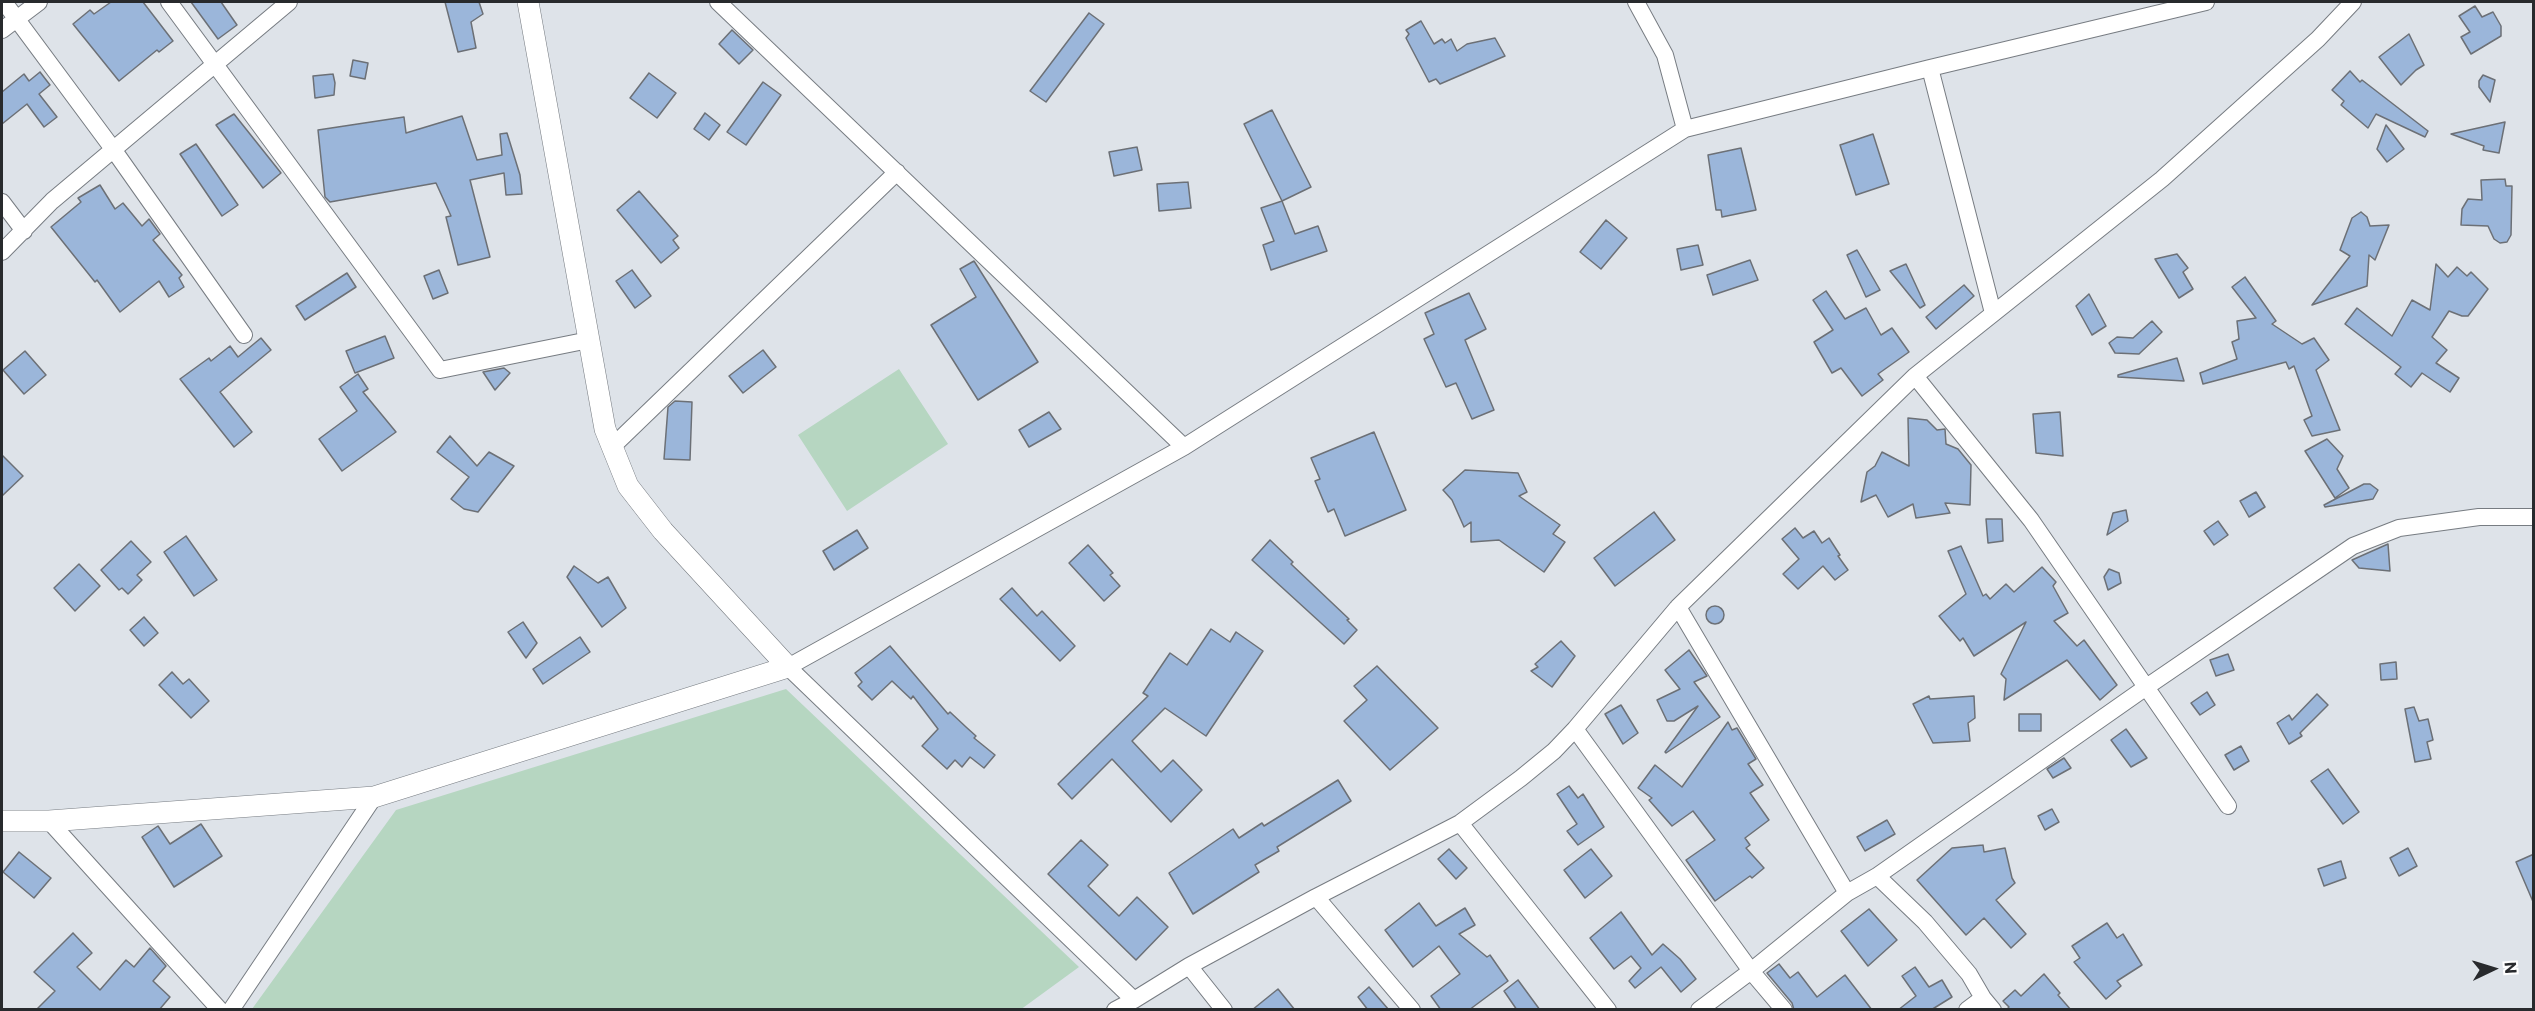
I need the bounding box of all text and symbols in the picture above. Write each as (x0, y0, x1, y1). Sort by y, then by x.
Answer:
north arrow (2463, 939, 2523, 999)
text: N (2502, 961, 2521, 974)

